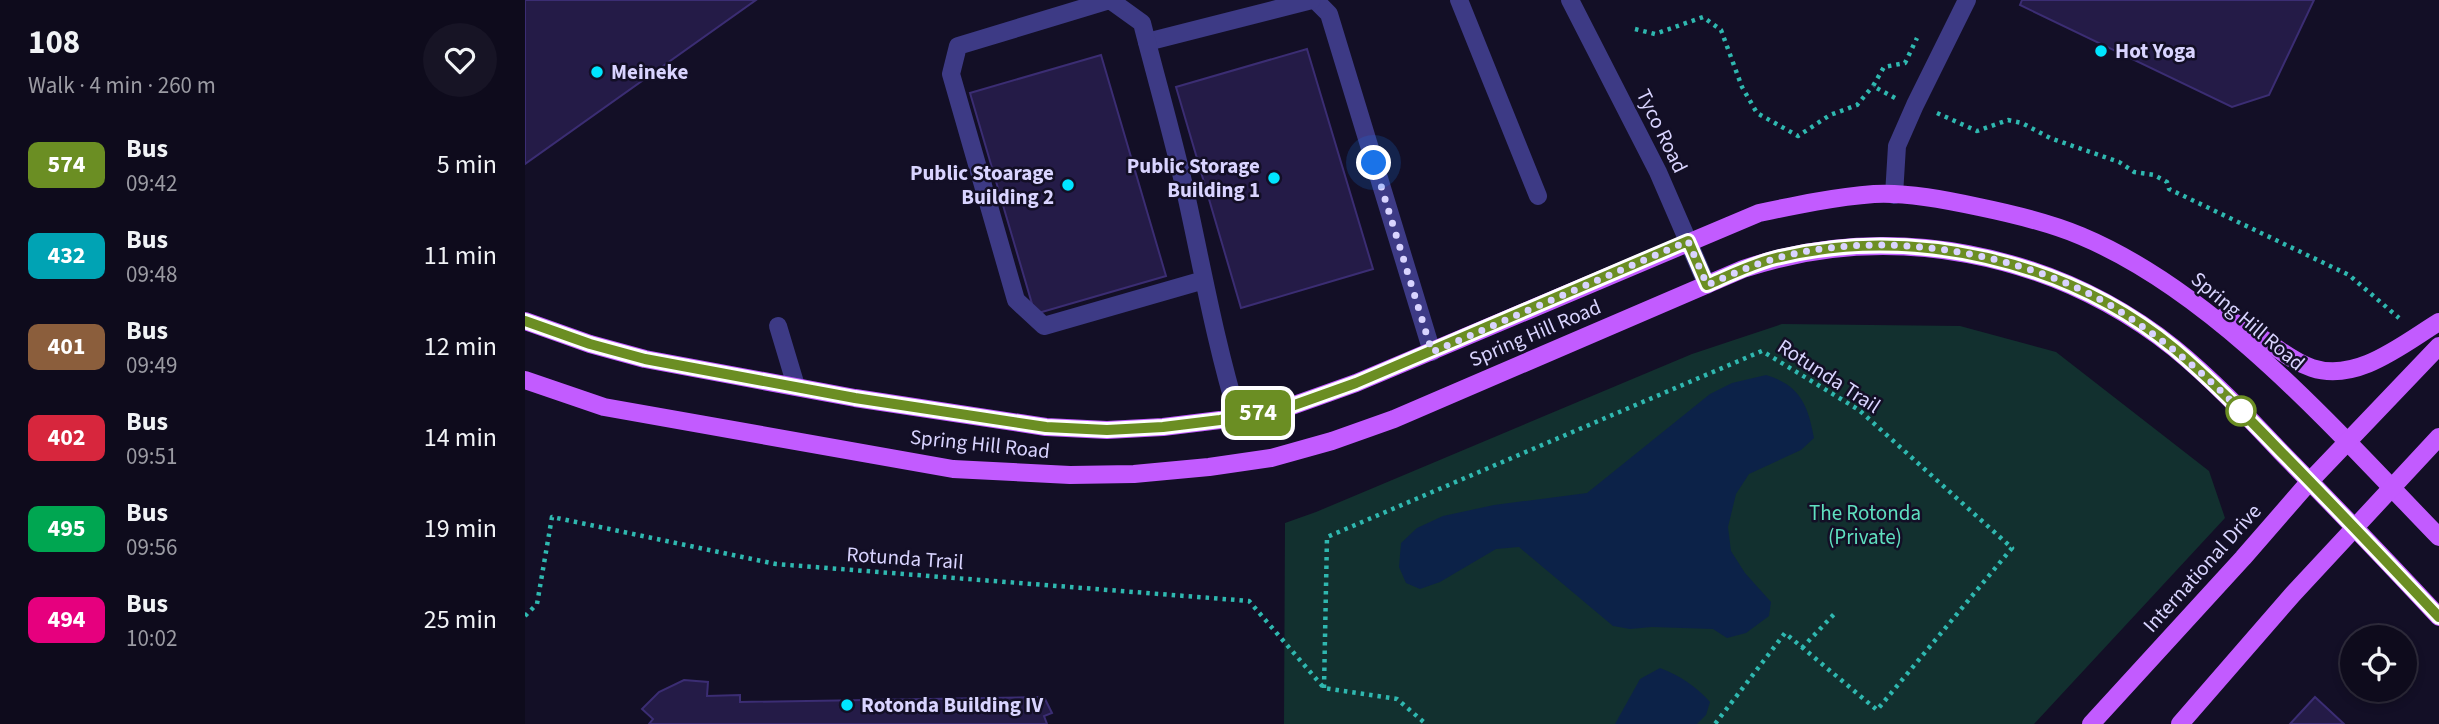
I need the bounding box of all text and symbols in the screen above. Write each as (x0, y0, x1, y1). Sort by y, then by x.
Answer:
text: 108 (28, 19, 80, 66)
button: heart (423, 23, 497, 97)
place label: Hot Yoga (2115, 36, 2196, 66)
marker: Hot Yoga (2093, 43, 2109, 59)
place label: Meineke (611, 57, 688, 87)
marker: Meineke (589, 64, 605, 80)
text: Walk · 4 min · 260 m (28, 69, 216, 102)
street label: Tyco Road (1629, 84, 1695, 178)
text: Bus (126, 130, 168, 167)
your location (1356, 145, 1391, 180)
text: 5 min (437, 146, 497, 183)
text: 574 (47, 147, 86, 182)
place label: Public Storage Building 1 (1127, 151, 1260, 205)
place label: Public Stoarage Building 2 (910, 158, 1054, 212)
text: 09:42 (126, 167, 177, 200)
marker: Public Storage Building 1 (1266, 170, 1282, 186)
marker: Public Stoarage Building 2 (1060, 177, 1076, 193)
text: Bus (126, 221, 168, 258)
text: 11 min (424, 237, 497, 274)
text: 432 (47, 238, 86, 273)
text: 09:48 (126, 258, 177, 291)
street label: Spring Hill Road (2185, 264, 2311, 378)
street label: Spring Hill Road (1465, 292, 1605, 374)
text: Bus (126, 312, 168, 349)
text: 12 min (424, 328, 497, 365)
text: 401 (47, 329, 86, 364)
street label: Rotunda Trail (1772, 331, 1886, 421)
text: 09:49 (126, 349, 177, 382)
line badge: 574 (1218, 390, 1298, 436)
text: 574 (1239, 395, 1277, 430)
unlabelled marker (2226, 396, 2256, 426)
text: Bus (126, 403, 168, 440)
text: 14 min (424, 419, 497, 456)
text: 402 (47, 420, 86, 455)
street label: Spring Hill Road (909, 422, 1051, 466)
text: 09:51 (126, 440, 177, 473)
text: Bus (126, 494, 168, 531)
street label: International Drive (2136, 497, 2268, 639)
park label: The Rotonda (Private) (1809, 498, 1921, 552)
text: 19 min (424, 510, 497, 547)
text: 495 (47, 511, 86, 546)
text: 09:56 (126, 531, 177, 564)
street label: Rotunda Trail (845, 539, 965, 577)
text: Bus (126, 585, 168, 622)
text: 25 min (424, 601, 497, 638)
text: 494 (47, 602, 86, 637)
text: 10:02 (126, 622, 177, 655)
map controls (2340, 625, 2417, 702)
button: locate (2340, 625, 2417, 702)
place label: Rotonda Building IV (861, 690, 1043, 720)
marker: Rotonda Building IV (839, 697, 855, 713)

